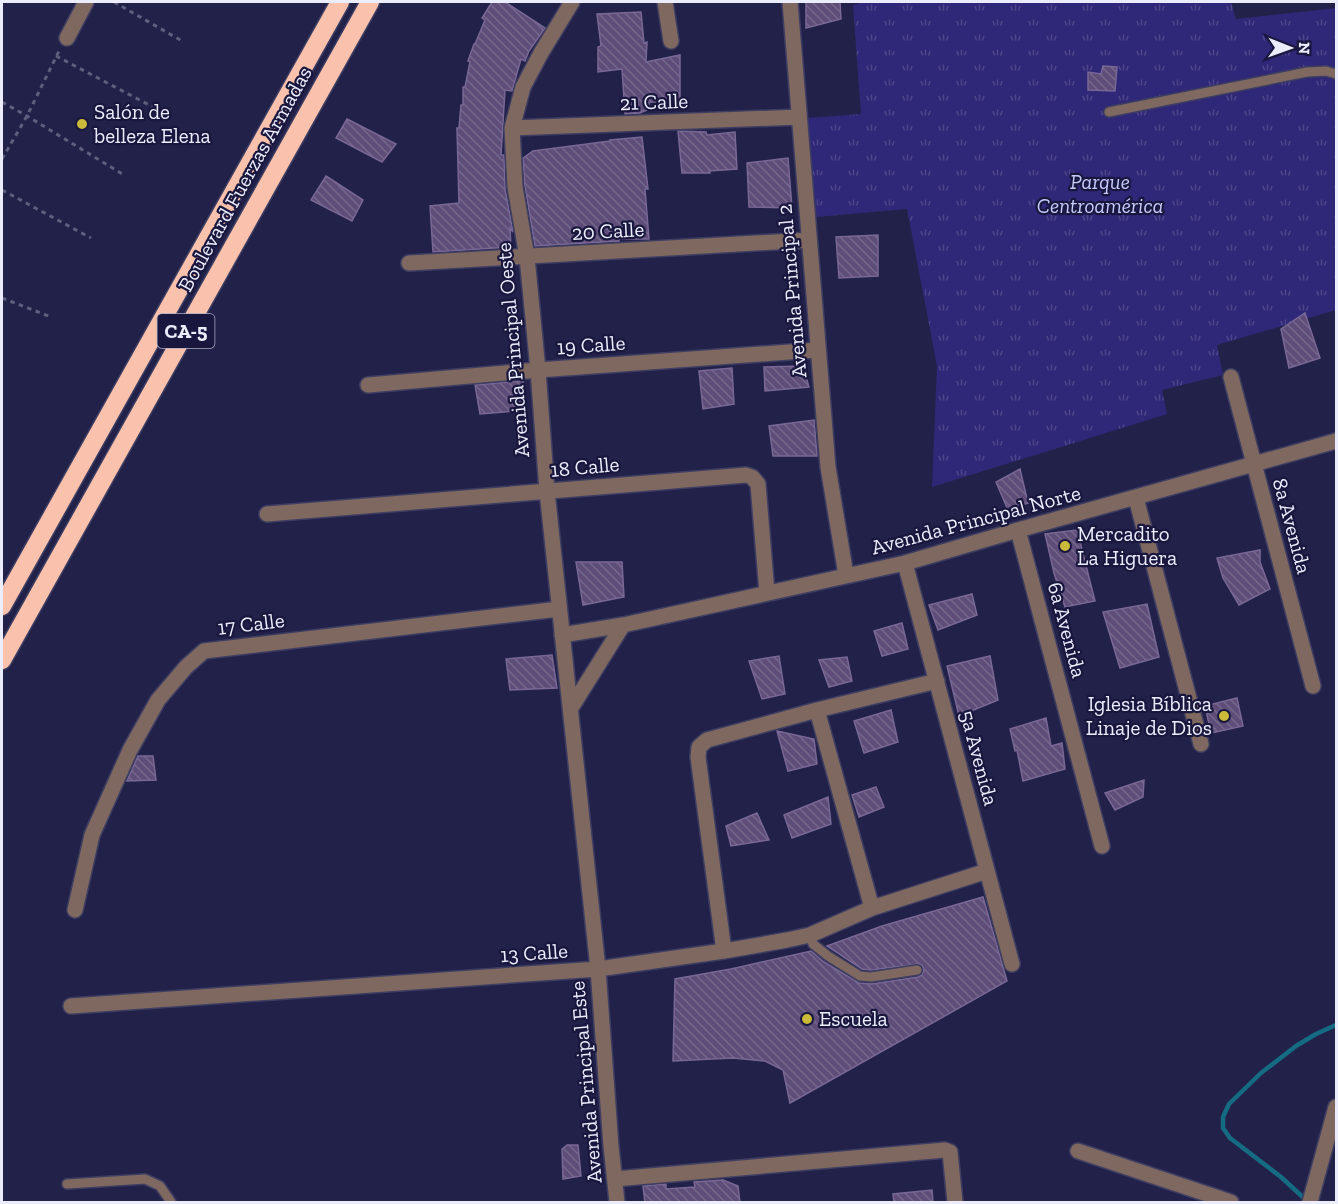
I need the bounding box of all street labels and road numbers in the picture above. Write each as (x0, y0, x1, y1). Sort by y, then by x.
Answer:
street label: Boulevard Fuerzas Armadas (172, 62, 317, 296)
street label: 21 Calle (619, 88, 689, 115)
street label: Avenida Principal 2 (771, 203, 812, 379)
street label: 20 Calle (571, 216, 645, 245)
street label: Avenida Principal Oeste (491, 241, 534, 459)
road number: CA-5 (158, 314, 214, 348)
street label: 19 Calle (556, 330, 626, 359)
street label: 18 Calle (550, 451, 620, 482)
street label: 8a Avenida (1268, 475, 1317, 576)
street label: Avenida Principal Norte (868, 479, 1084, 560)
street label: 6a Avenida (1043, 579, 1092, 680)
street label: 17 Calle (216, 607, 286, 640)
street label: 5a Avenida (955, 708, 1004, 808)
street label: 13 Calle (499, 938, 569, 967)
street label: Avenida Principal Este (564, 980, 607, 1184)

